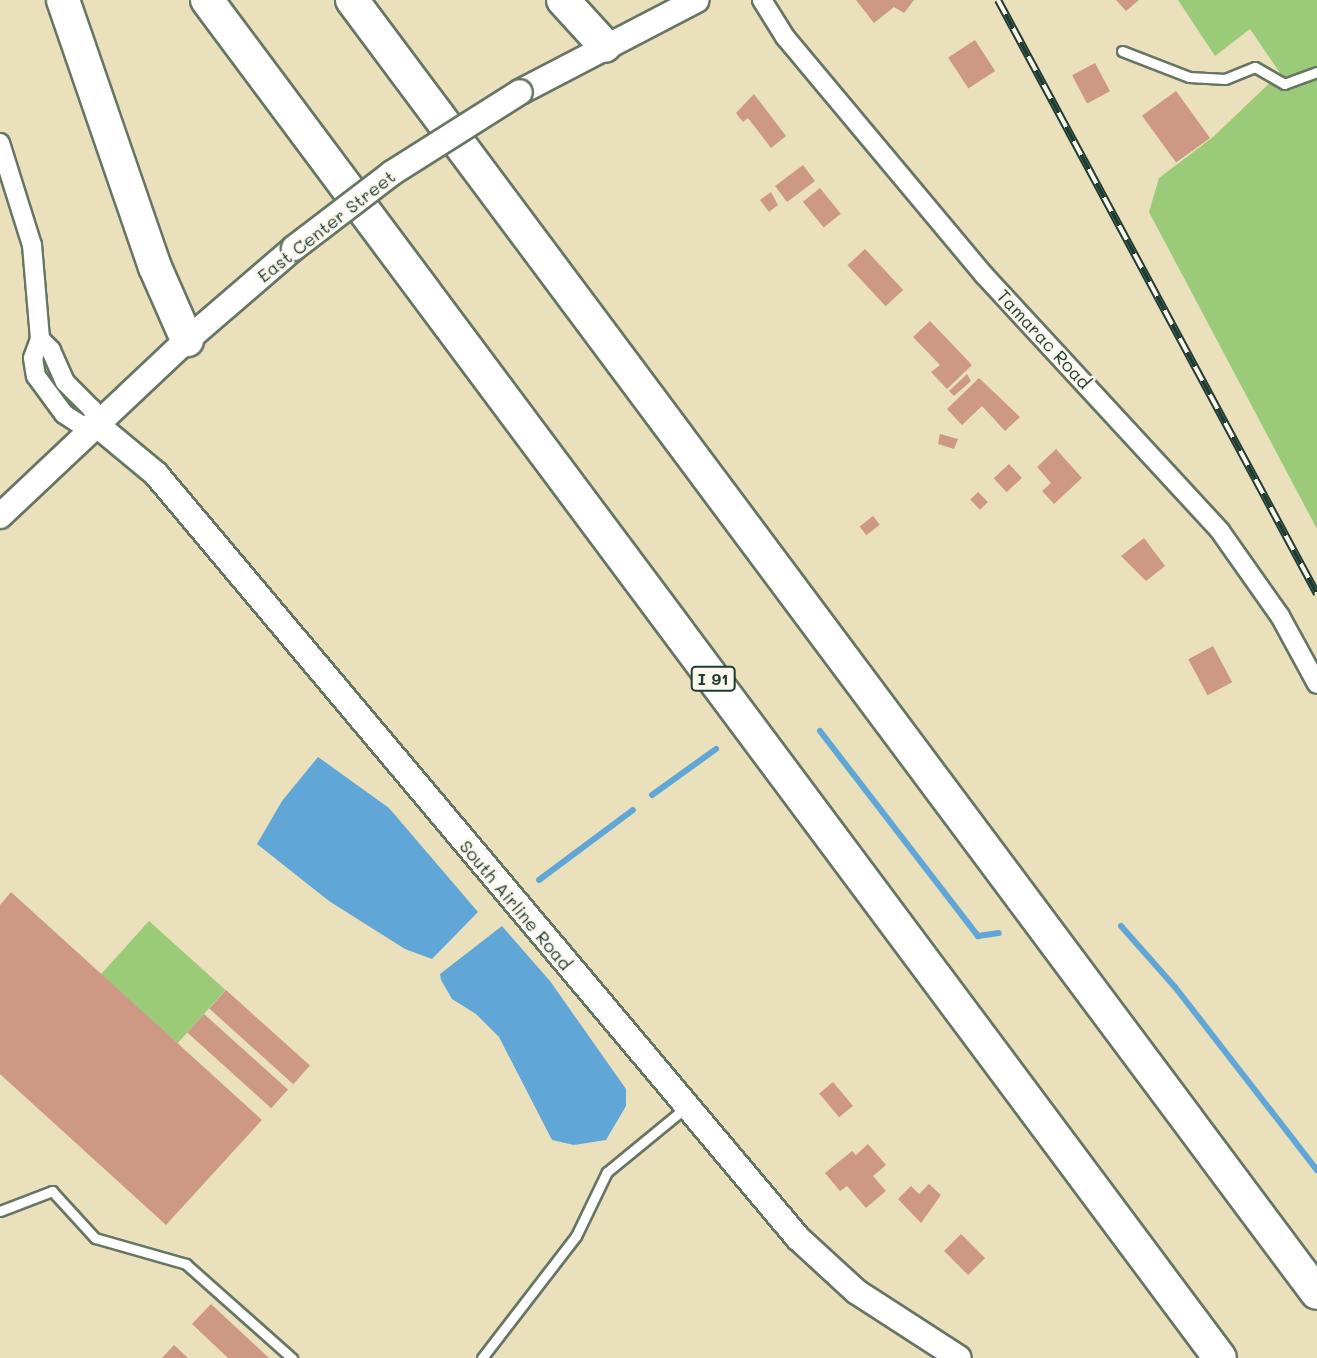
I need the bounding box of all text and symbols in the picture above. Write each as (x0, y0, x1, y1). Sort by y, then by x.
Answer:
street label: East Center Street (253, 165, 399, 287)
street label: Tamarac Road (992, 285, 1096, 393)
road number: I 91 (690, 666, 736, 692)
street label: South Airline Road (455, 836, 577, 974)

